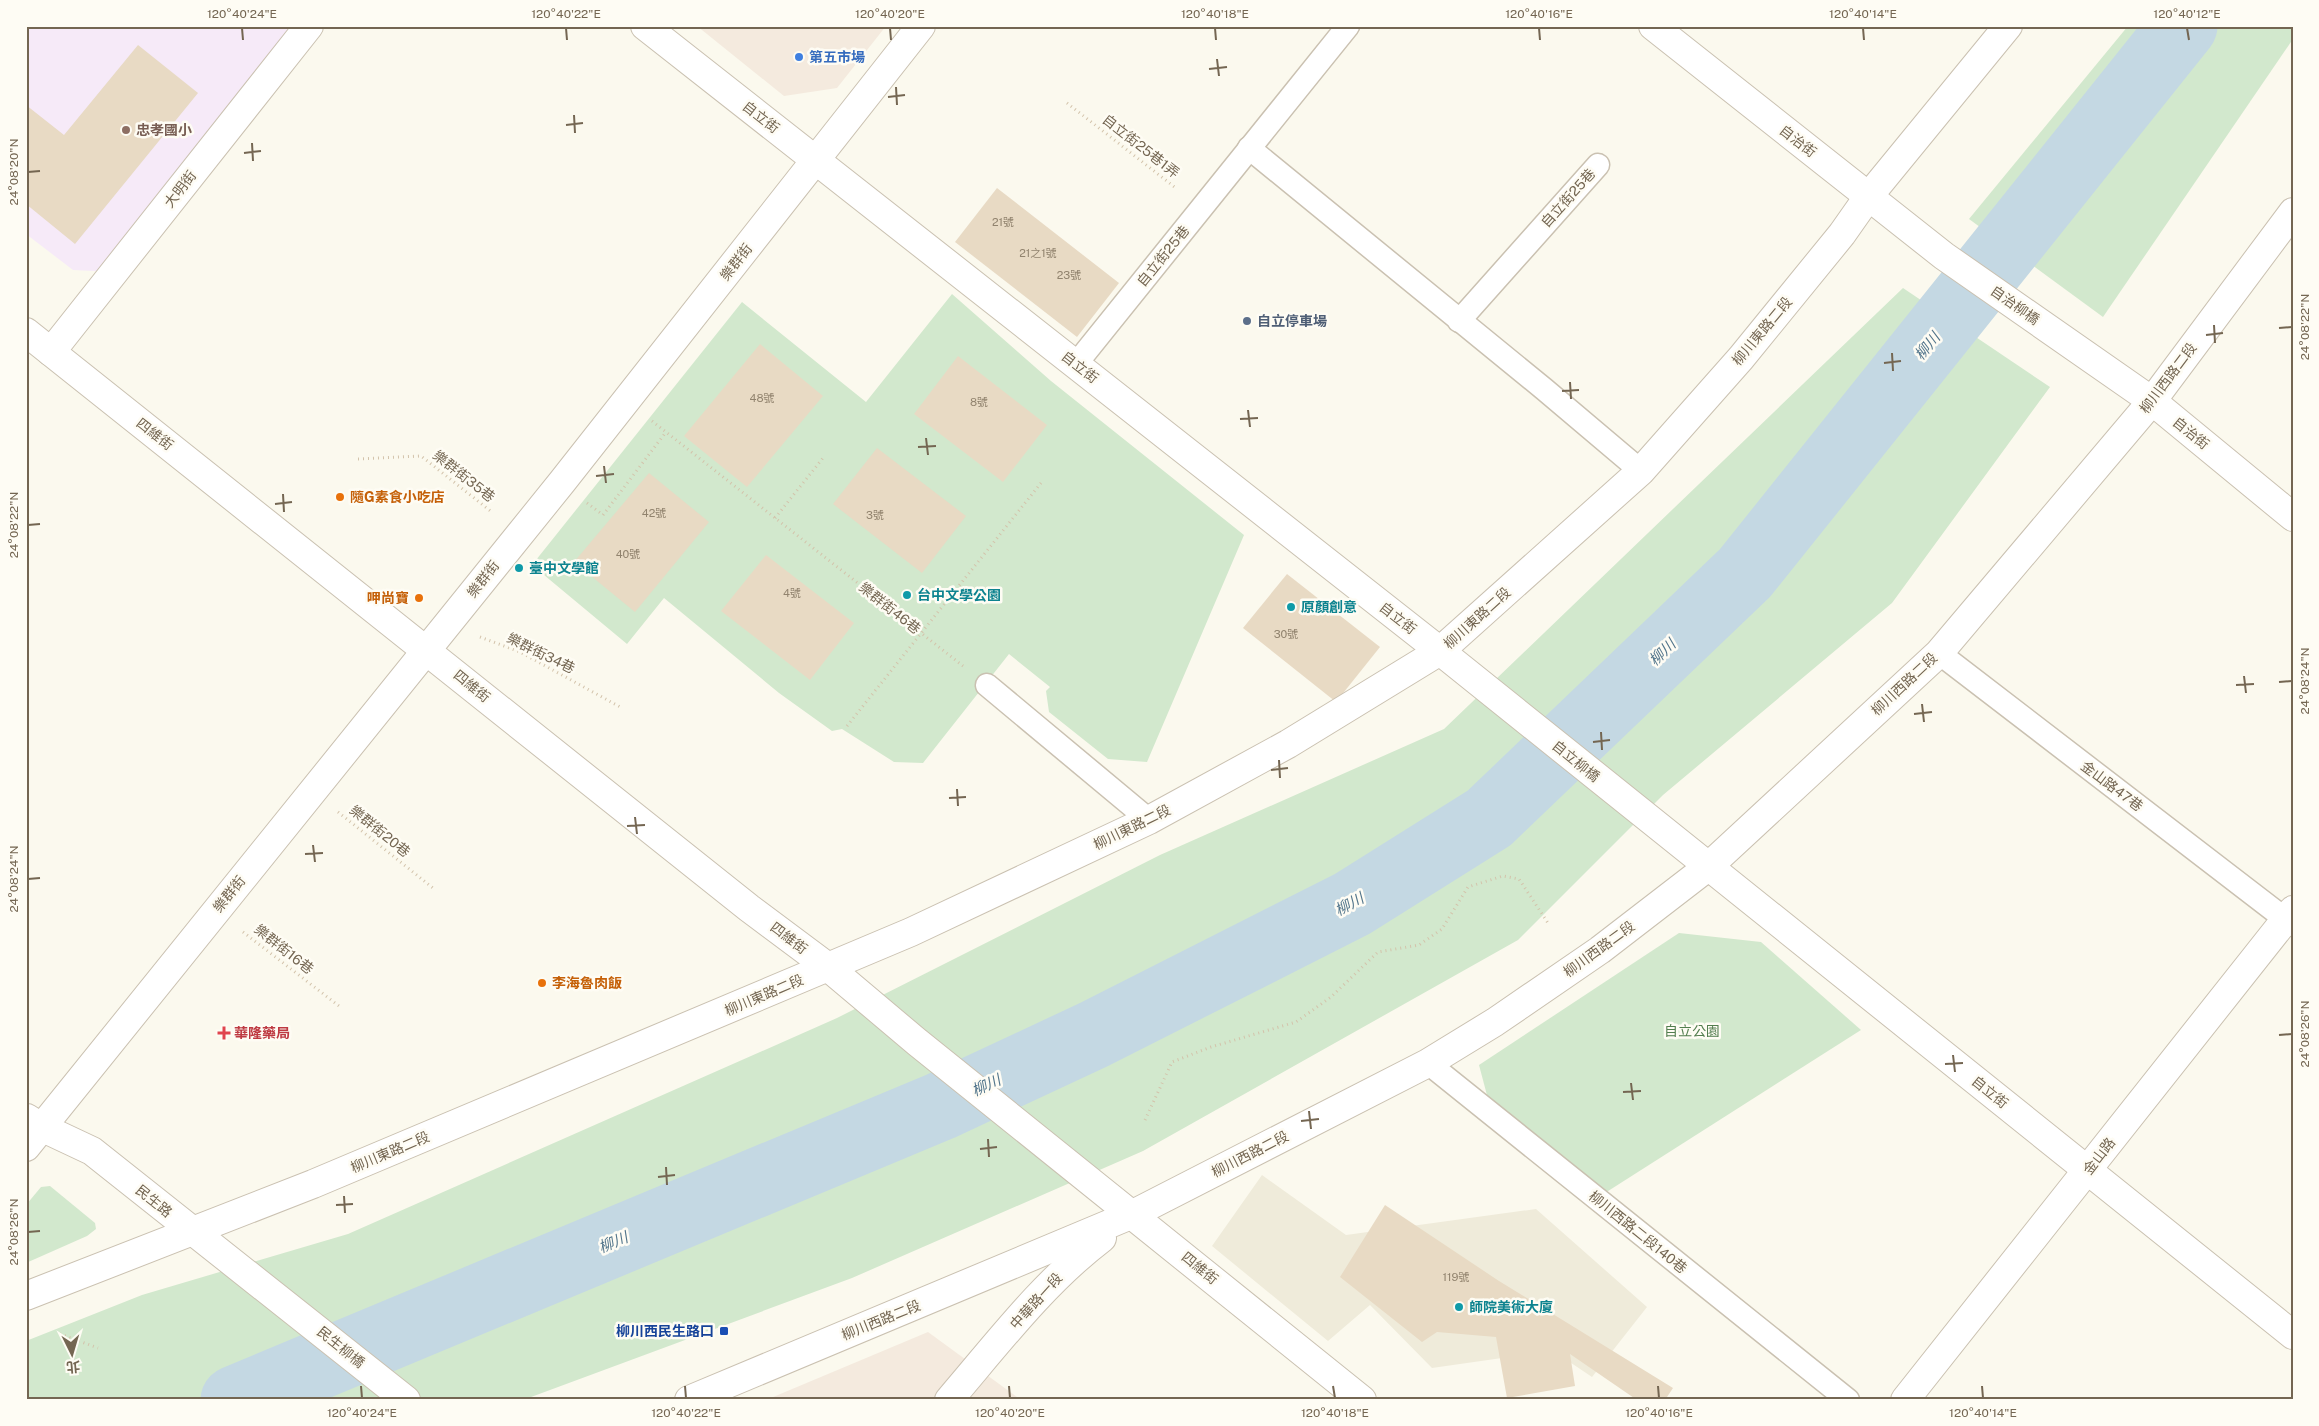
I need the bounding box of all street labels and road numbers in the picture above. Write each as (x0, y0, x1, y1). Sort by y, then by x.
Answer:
street label: 自立街 (740, 98, 782, 136)
street label: 自立街25巷1弄 (1099, 111, 1183, 181)
street label: 自治街 (1777, 122, 1819, 160)
street label: 自立街25巷 (1538, 165, 1598, 231)
street label: 大明街 (161, 168, 199, 210)
street label: 自立街25巷 (1134, 222, 1192, 290)
street label: 樂群街 (717, 241, 755, 283)
street label: 自治柳橋 (1987, 282, 2043, 328)
street label: 柳川東路二段 (1729, 294, 1795, 368)
street label: 柳川西路二段 (2136, 340, 2200, 416)
street label: 自立街 (1059, 348, 1101, 386)
street label: 自治街 (2170, 414, 2212, 452)
street label: 四維街 (134, 415, 176, 453)
street label: 樂群街35巷 (430, 447, 498, 505)
street label: 樂群街 (464, 558, 502, 600)
street label: 樂群街46巷 (856, 579, 924, 637)
street label: 柳川東路二段 (1440, 584, 1514, 652)
street label: 自立街 (1377, 599, 1419, 637)
street label: 樂群街34巷 (504, 630, 578, 676)
street label: 柳川西路二段 (1868, 650, 1940, 718)
street label: 四維街 (451, 667, 493, 705)
street label: 自立柳橋 (1549, 737, 1603, 785)
street label: 金山路47巷 (2078, 758, 2146, 814)
street label: 柳川東路二段 (1091, 801, 1173, 853)
street label: 樂群街20巷 (347, 802, 413, 860)
street label: 樂群街 (210, 873, 248, 915)
street label: 柳川西路二段 (1560, 918, 1638, 980)
street label: 四維街 (767, 919, 811, 957)
street label: 樂群街16巷 (251, 921, 317, 977)
street label: 柳川東路二段 (722, 971, 806, 1019)
street label: 自立街 (1969, 1073, 2011, 1111)
street label: 柳川東路二段 (348, 1128, 432, 1176)
street label: 柳川西路二段 (1209, 1128, 1291, 1180)
street label: 金山路 (2080, 1135, 2118, 1177)
street label: 民生路 (133, 1182, 175, 1220)
street label: 柳川西路二段140巷 (1586, 1188, 1690, 1276)
street label: 四維街 (1179, 1249, 1221, 1287)
street label: 中華路一段 (1007, 1270, 1065, 1332)
street label: 柳川西路二段 (839, 1297, 923, 1343)
street label: 民生柳橋 (314, 1323, 368, 1371)

